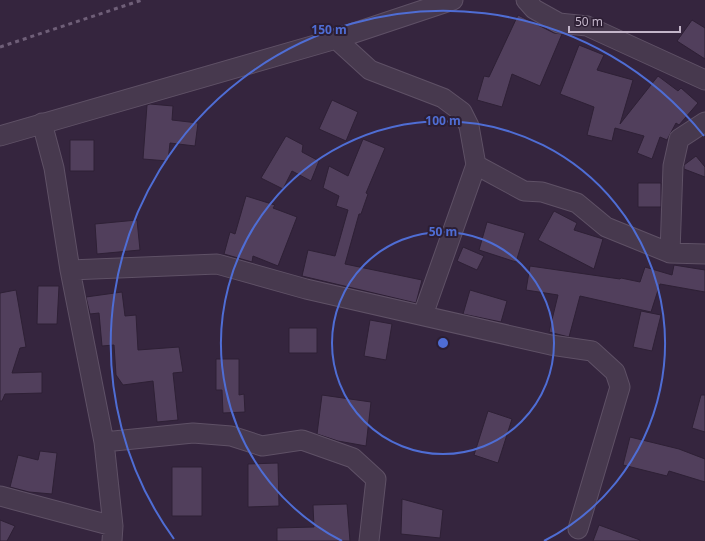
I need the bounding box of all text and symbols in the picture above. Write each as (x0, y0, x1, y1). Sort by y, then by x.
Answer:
scale bar (569, 8, 680, 34)
text: 50 m (575, 13, 603, 30)
text: 150 m (311, 21, 347, 38)
text: 100 m (425, 112, 461, 129)
text: 50 m (429, 223, 457, 240)
centre of rings (436, 336, 450, 350)

